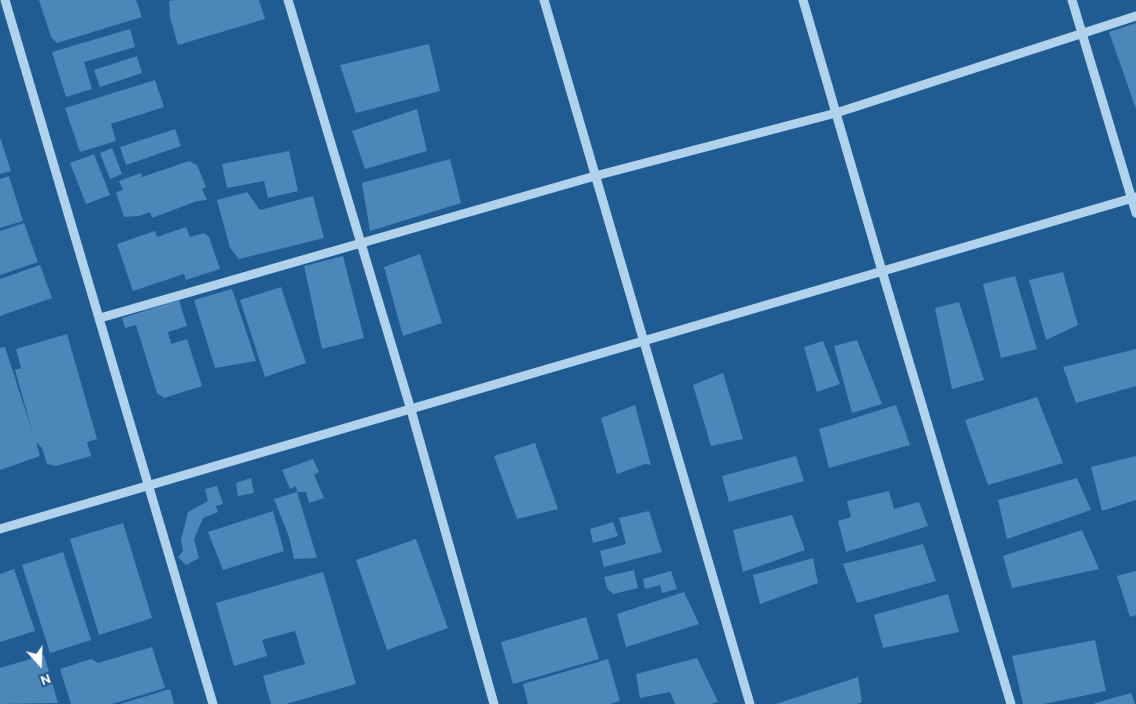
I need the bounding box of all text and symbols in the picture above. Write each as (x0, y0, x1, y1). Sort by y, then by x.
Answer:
north arrow (15, 639, 65, 689)
text: N (38, 669, 53, 688)

